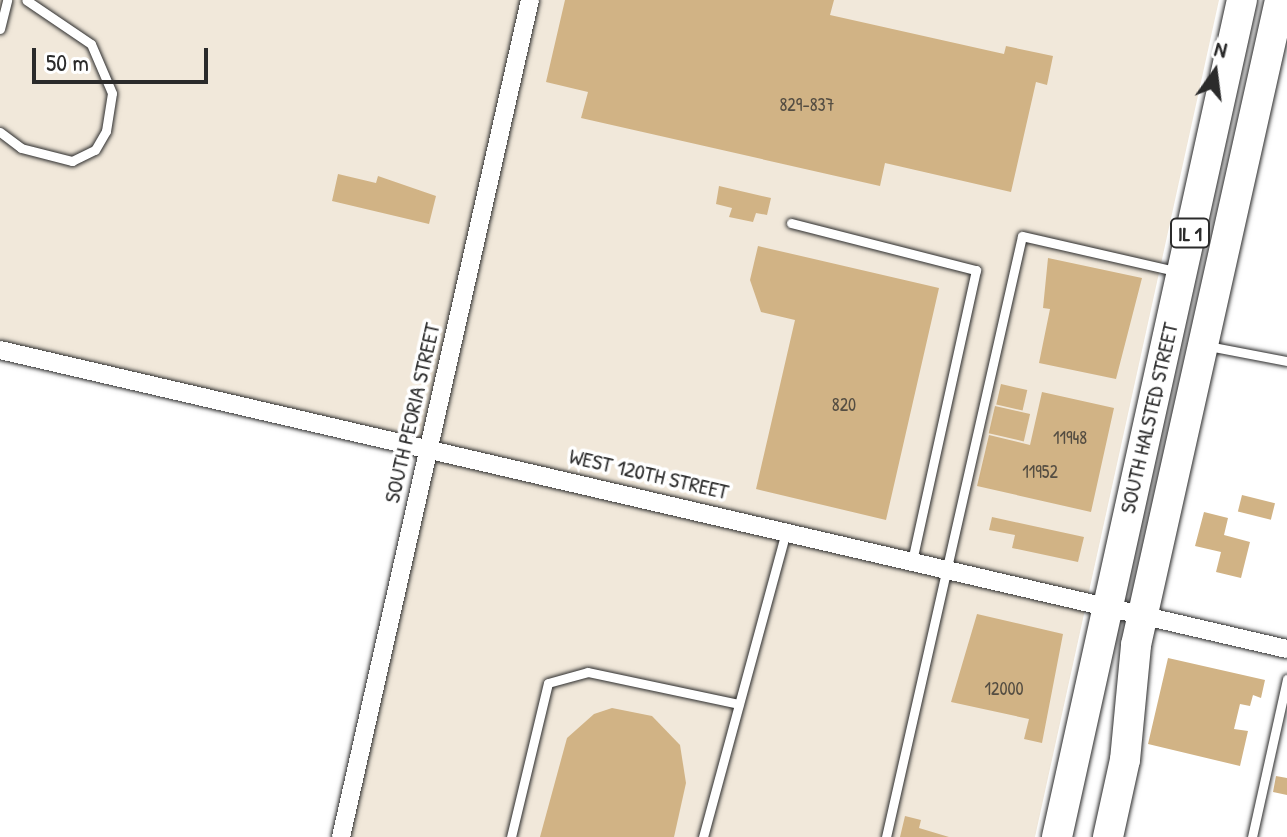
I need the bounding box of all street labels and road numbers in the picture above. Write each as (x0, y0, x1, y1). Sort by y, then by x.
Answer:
road number: IL 1 (1170, 217, 1210, 249)
street label: SOUTH HALSTED STREET (1114, 320, 1184, 516)
street label: SOUTH PEORIA STREET (378, 321, 446, 505)
street label: WEST 120TH STREET (567, 443, 731, 505)

